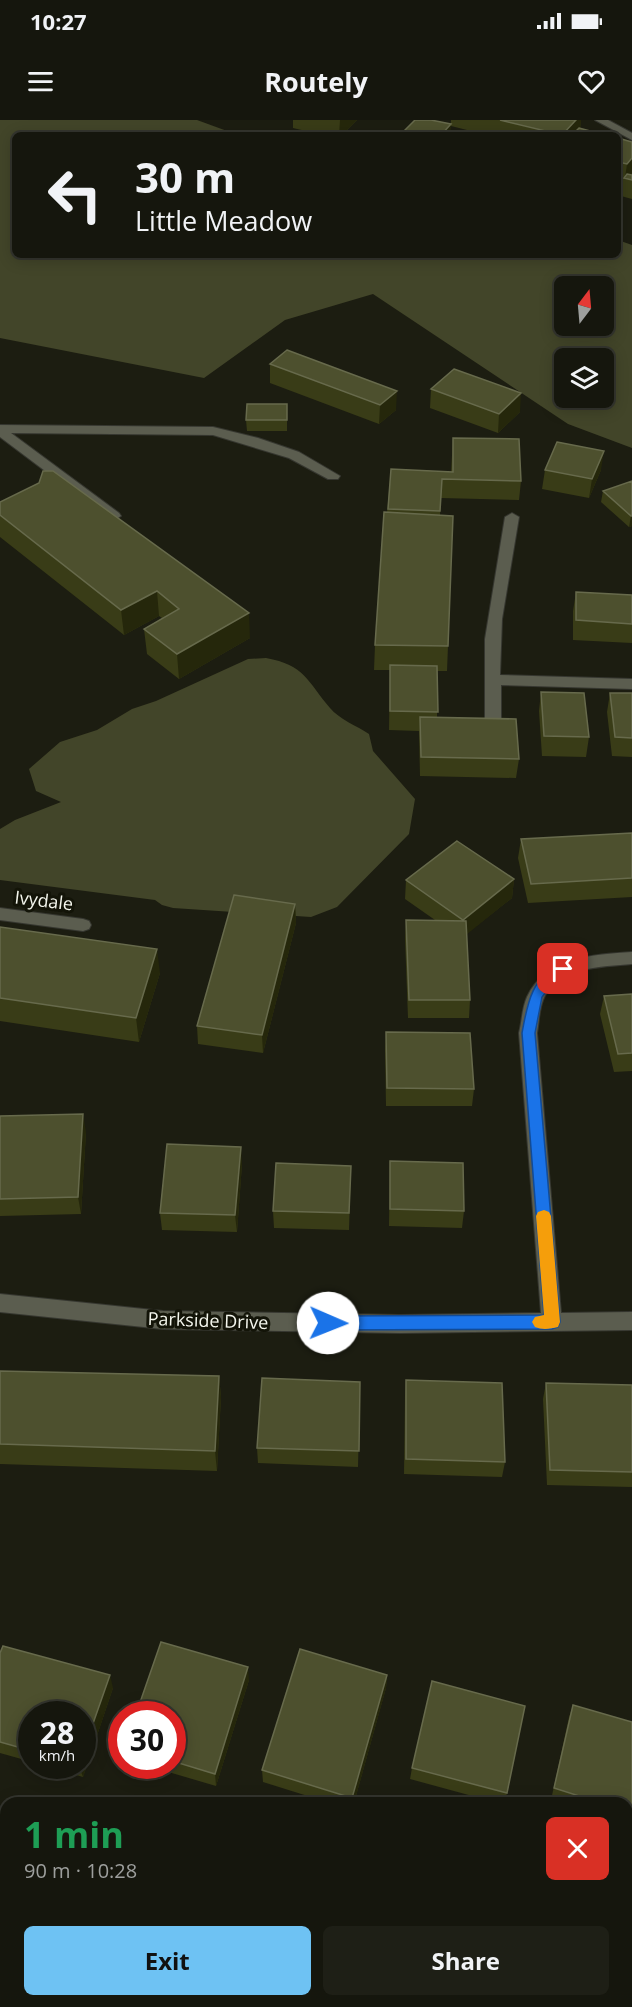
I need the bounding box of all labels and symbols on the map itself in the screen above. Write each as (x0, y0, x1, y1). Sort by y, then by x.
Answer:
north arrow (554, 276, 614, 336)
street label: Ivydale (13, 885, 75, 915)
pin (537, 943, 588, 994)
position arrow (296, 1291, 360, 1355)
street label: Parkside Drive (147, 1306, 269, 1334)
speed limit sign: 30 (108, 1701, 186, 1779)

